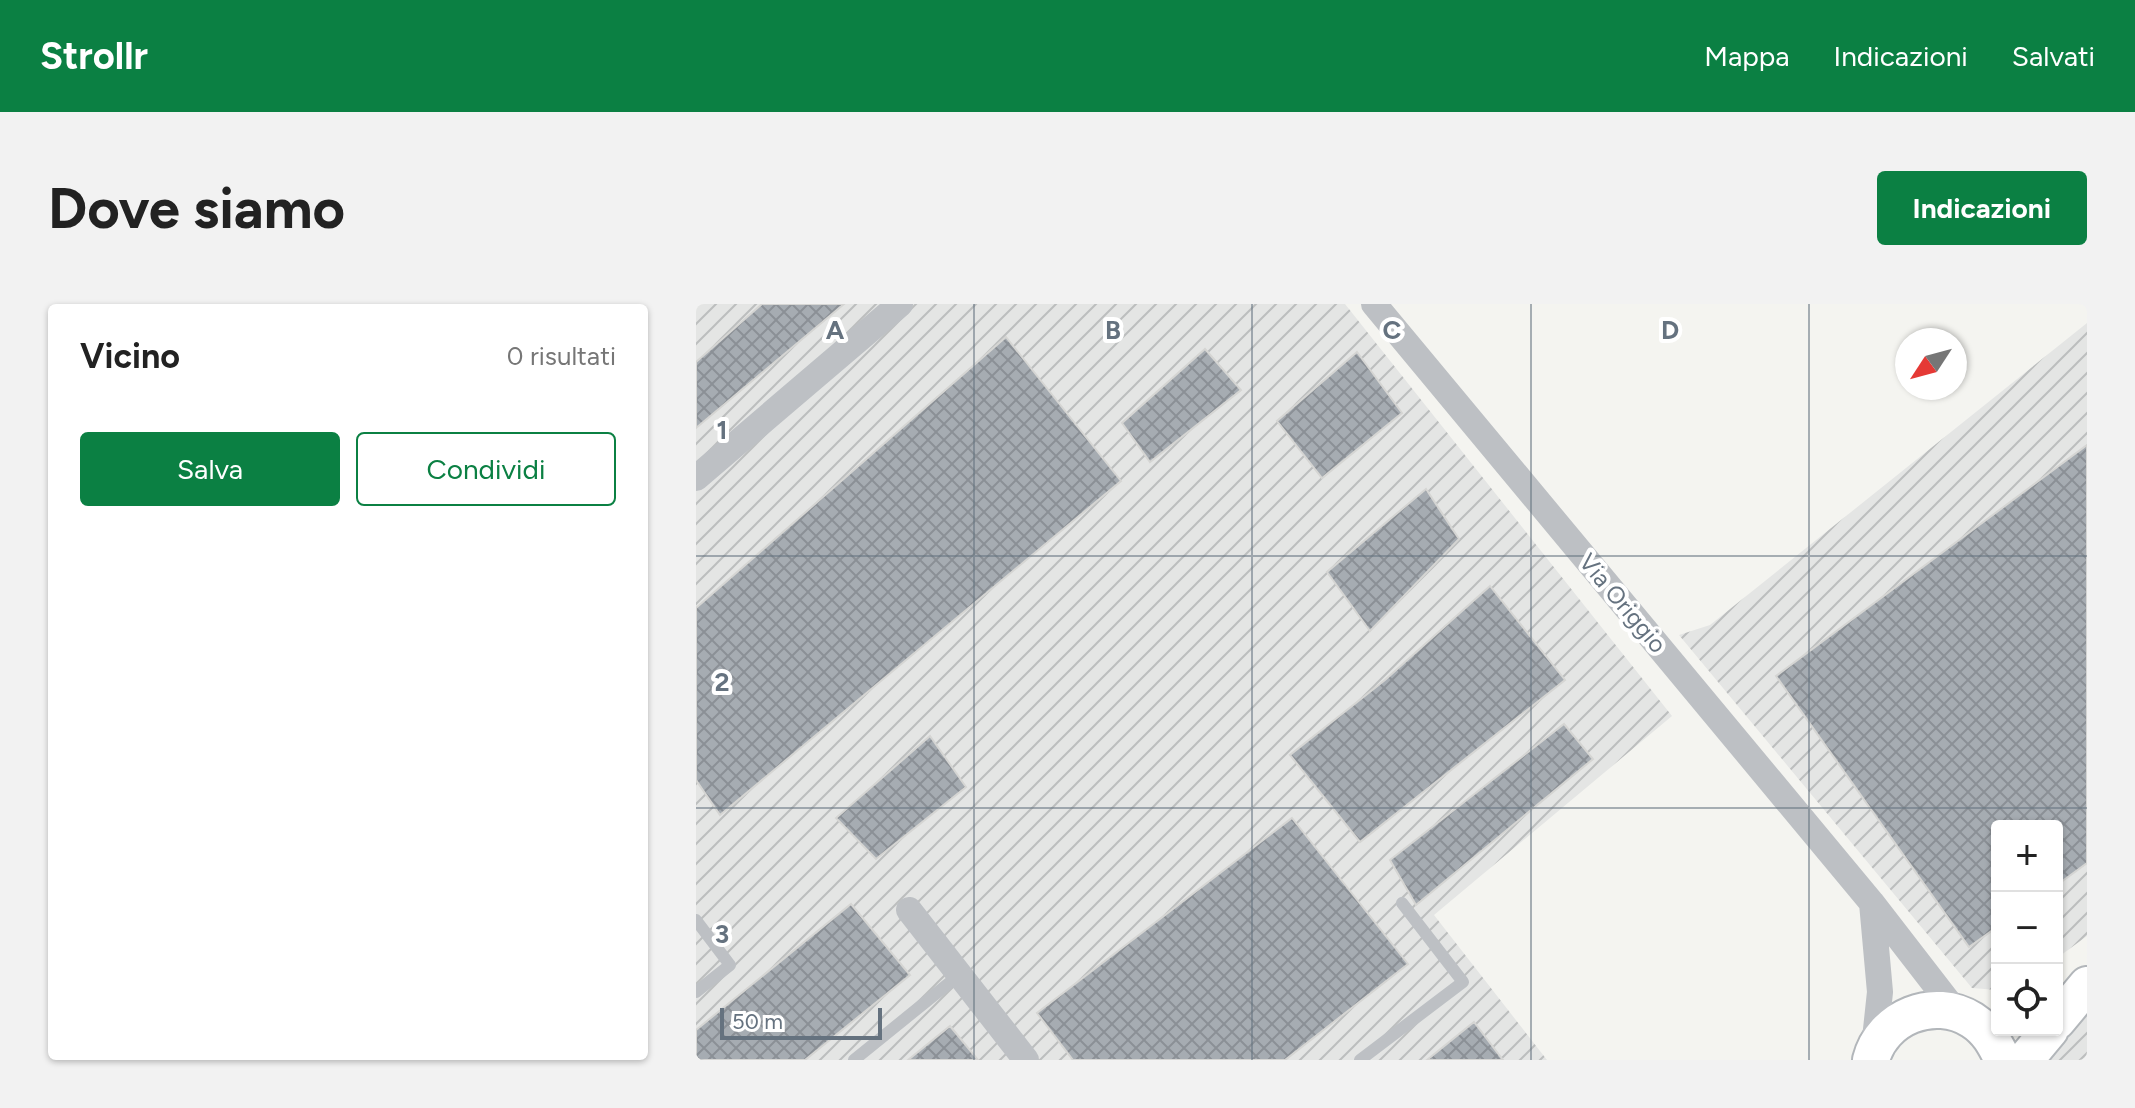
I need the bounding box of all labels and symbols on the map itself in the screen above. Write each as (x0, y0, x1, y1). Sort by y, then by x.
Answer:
text: A (826, 314, 845, 346)
text: B (1105, 314, 1121, 346)
text: C (1383, 314, 1402, 346)
text: D (1661, 314, 1679, 346)
north arrow (1895, 328, 1967, 400)
text: 1 (717, 414, 727, 446)
street label: Via Origgio (1573, 548, 1673, 658)
text: 2 (714, 666, 730, 698)
text: 3 (715, 918, 729, 950)
scale bar (720, 1004, 882, 1040)

